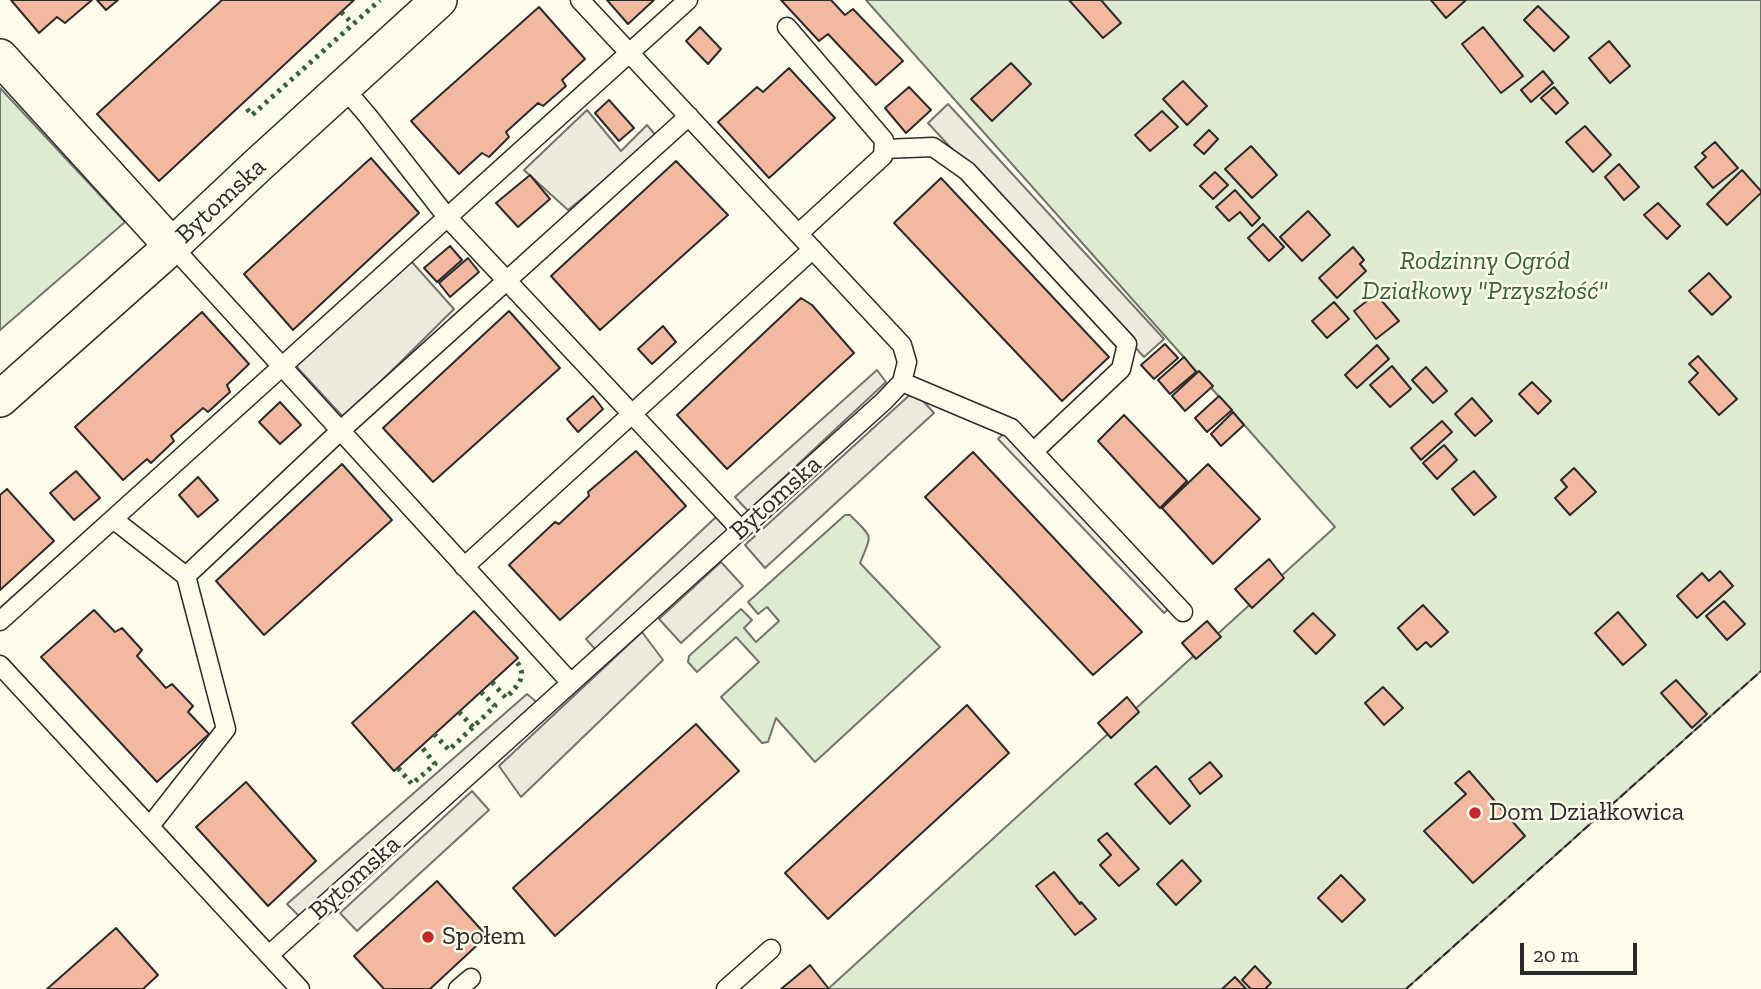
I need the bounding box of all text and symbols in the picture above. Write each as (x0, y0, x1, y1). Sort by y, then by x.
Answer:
street label: Bytomska (170, 152, 272, 250)
park label: Rodzinny Ogród Działkowy "Przyszłość" (1362, 246, 1608, 308)
street label: Bytomska (724, 449, 828, 547)
place label: Dom Działkowica (1489, 797, 1684, 829)
marker: Dom Działkowica (1467, 805, 1483, 821)
street label: Bytomska (303, 829, 407, 927)
place label: Społem (442, 921, 525, 953)
marker: Społem (420, 929, 436, 945)
scale bar (1523, 930, 1640, 974)
text: 20 m (1533, 942, 1579, 967)

